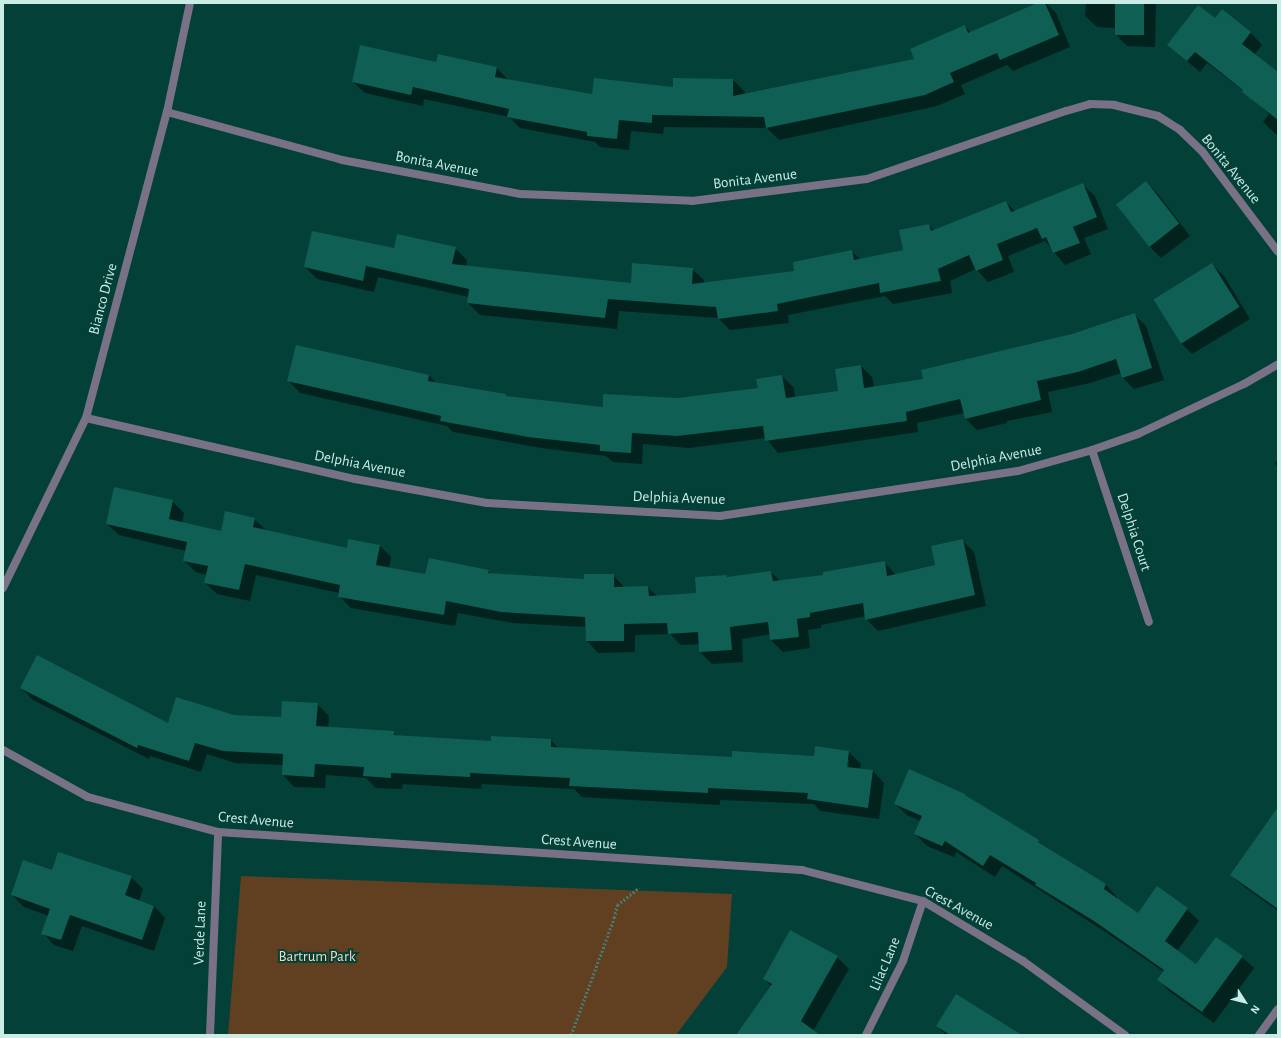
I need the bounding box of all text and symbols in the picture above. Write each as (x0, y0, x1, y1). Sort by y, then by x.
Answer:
street label: Bonita Avenue (1197, 131, 1265, 207)
street label: Bonita Avenue (394, 147, 480, 181)
street label: Bonita Avenue (712, 165, 798, 193)
street label: Bianco Drive (85, 261, 121, 337)
street label: Delphia Avenue (949, 440, 1043, 476)
street label: Delphia Avenue (313, 446, 407, 482)
street label: Delphia Avenue (632, 487, 726, 509)
street label: Delphia Court (1113, 491, 1155, 573)
street label: Crest Avenue (217, 808, 295, 832)
street label: Crest Avenue (541, 830, 617, 854)
street label: Crest Avenue (921, 882, 997, 934)
street label: Verde Lane (190, 901, 210, 965)
street label: Lilac Lane (866, 935, 904, 993)
park label: Bartrum Park (278, 948, 356, 966)
north arrow (1225, 982, 1265, 1022)
text: N (1248, 1003, 1262, 1016)

